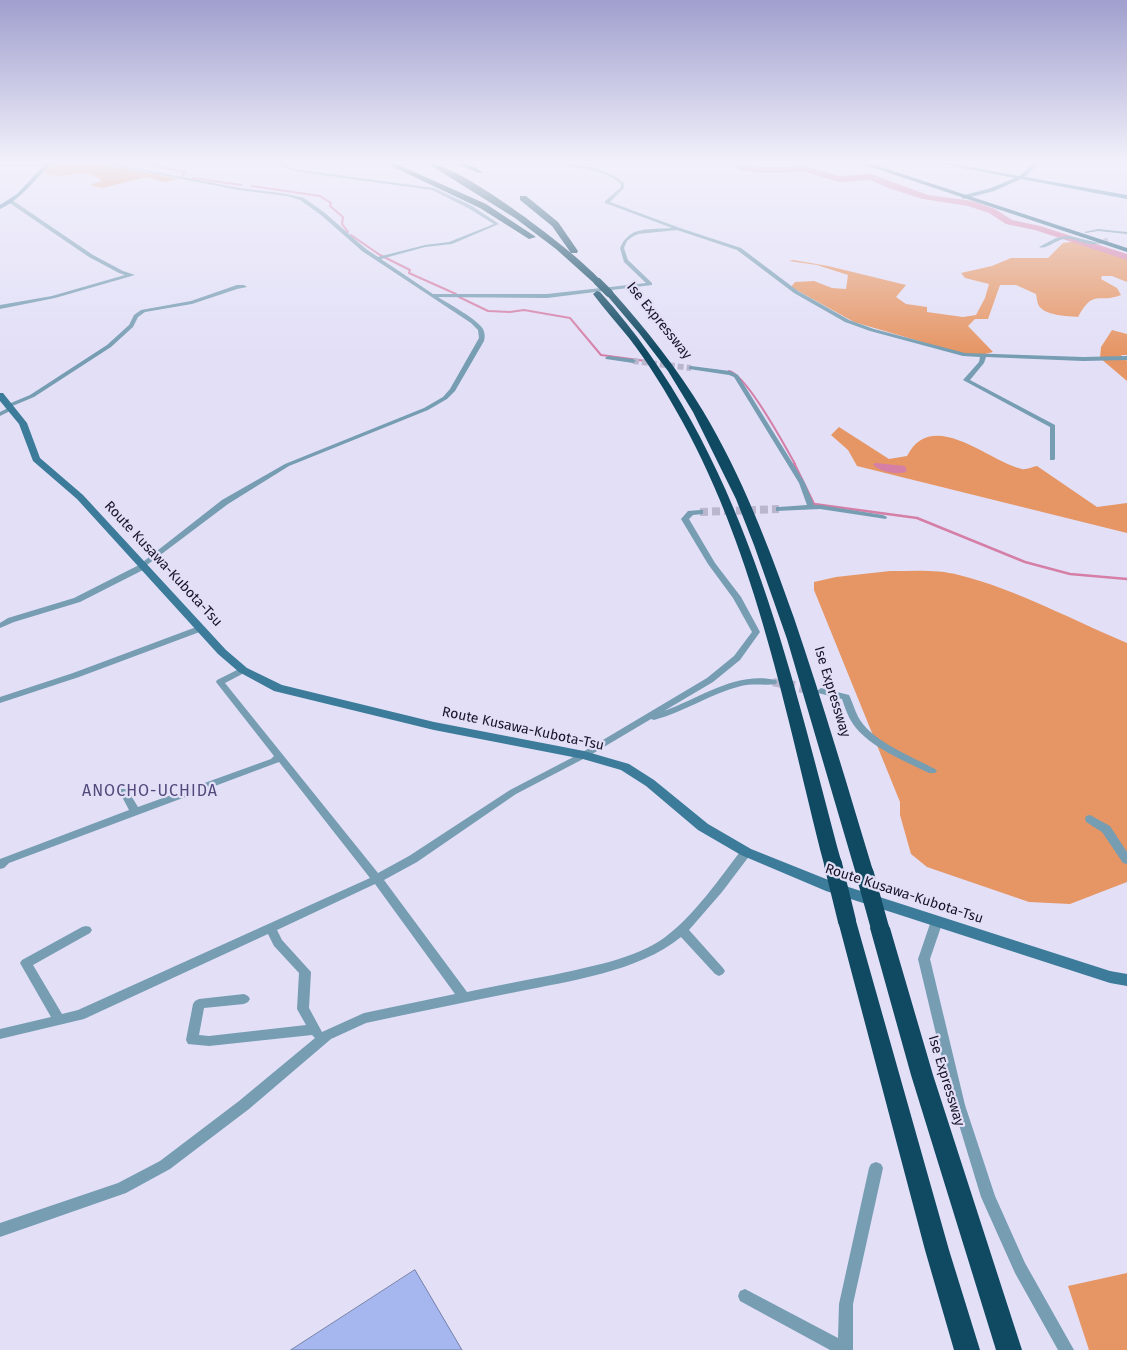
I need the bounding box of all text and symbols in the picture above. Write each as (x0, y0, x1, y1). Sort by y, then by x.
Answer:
street label: Ise Expressway (623, 279, 695, 363)
street label: Route Kusawa-Kubota-Tsu (100, 498, 226, 630)
street label: Ise Expressway (810, 644, 854, 740)
street label: Route Kusawa-Kubota-Tsu (440, 704, 606, 754)
district label: ANOCHO-UCHIDA (80, 782, 220, 802)
street label: Route Kusawa-Kubota-Tsu (823, 860, 985, 928)
street label: Ise Expressway (924, 1033, 968, 1129)

